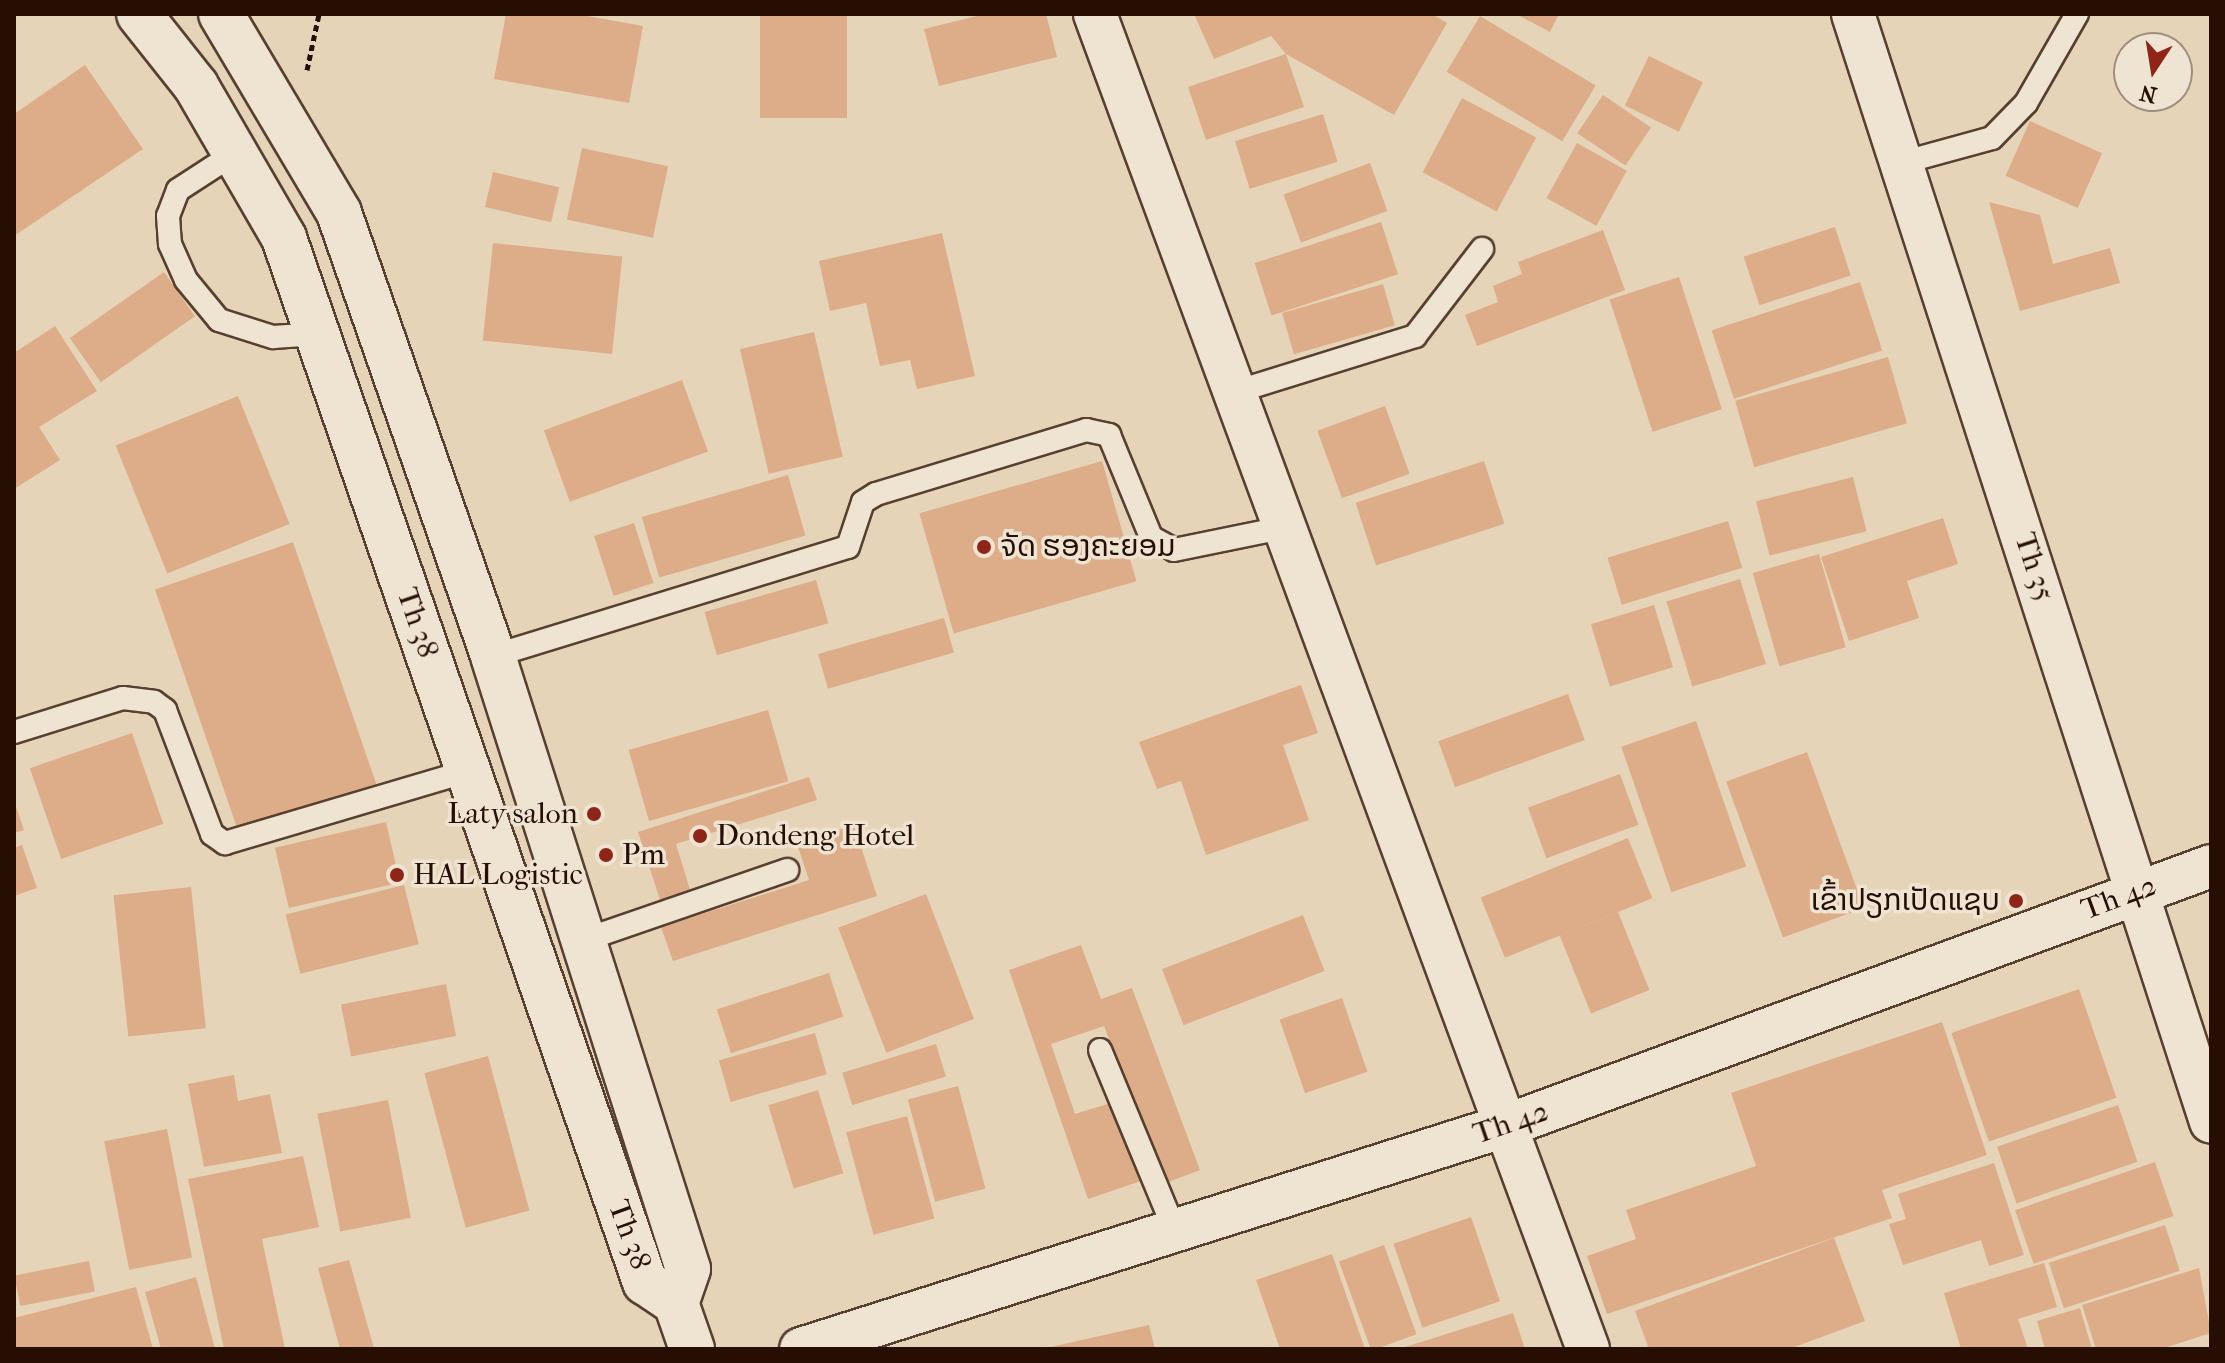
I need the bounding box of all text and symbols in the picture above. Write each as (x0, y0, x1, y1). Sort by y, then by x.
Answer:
north arrow (2113, 32, 2193, 112)
text: N (2138, 79, 2159, 108)
street label: Th 35 (2006, 528, 2062, 606)
place label: ຈັດ ຮອງຄະຍອມ (1000, 529, 1176, 565)
marker: ຈັດ ຮອງຄະຍອມ (975, 538, 993, 556)
street label: Th 38 (388, 583, 446, 663)
place label: Laty salon (447, 796, 578, 832)
marker: Laty salon (585, 805, 603, 823)
place label: Dondeng Hotel (716, 818, 914, 854)
marker: Dondeng Hotel (691, 827, 709, 845)
place label: Pm (622, 837, 665, 873)
marker: Pm (597, 846, 615, 864)
place label: HAL Logistic (413, 857, 583, 893)
marker: HAL Logistic (388, 866, 406, 884)
street label: Th 42 (2077, 868, 2161, 928)
place label: ເຂົ້າປຽກເປັດແຊບ (1811, 883, 2000, 919)
marker: ເຂົ້າປຽກເປັດແຊບ (2007, 892, 2025, 910)
street label: Th 42 (1469, 1093, 1553, 1153)
street label: Th 38 (600, 1195, 658, 1275)

